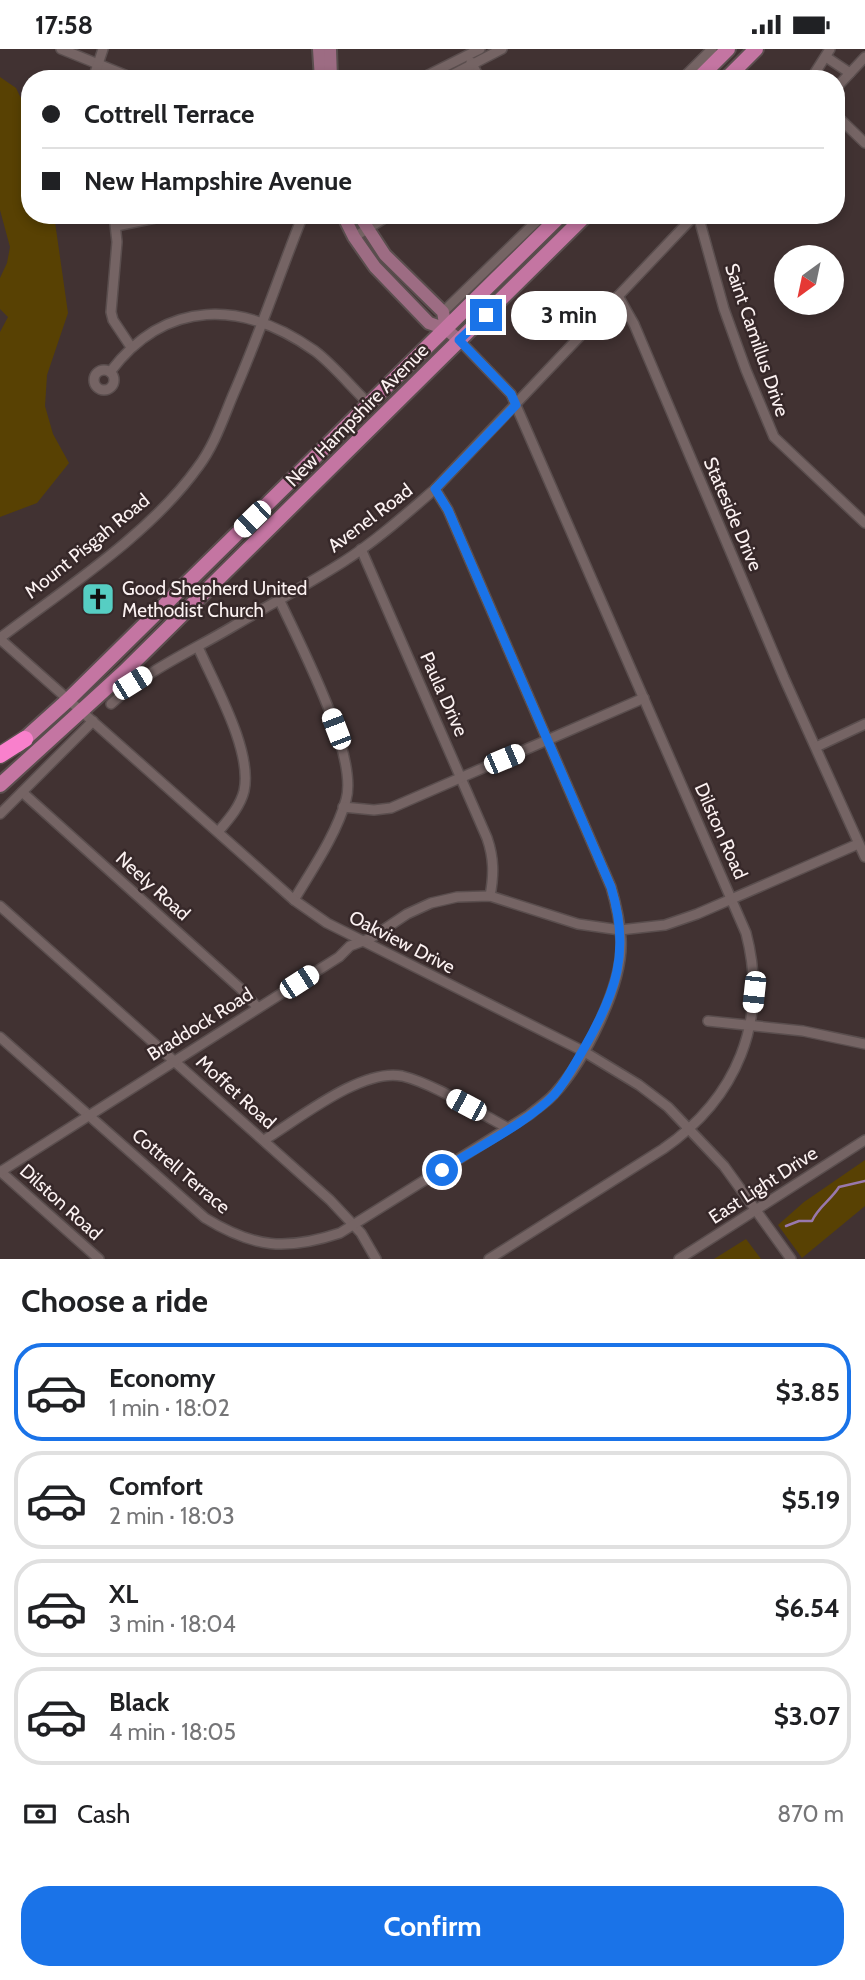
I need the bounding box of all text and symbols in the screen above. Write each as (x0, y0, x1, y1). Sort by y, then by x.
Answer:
text: 17:58 (35, 9, 93, 41)
text: Cottrell Terrace (84, 98, 254, 130)
text: New Hampshire Avenue (84, 165, 352, 197)
north arrow (774, 245, 844, 315)
map controls (774, 245, 844, 315)
street label: Saint Camillus Drive (720, 260, 794, 420)
callout: 3 min (510, 291, 626, 339)
route end (470, 299, 502, 331)
text: 3 min (541, 301, 597, 329)
street label: New Hampshire Avenue (281, 339, 433, 491)
street label: Stateside Drive (699, 454, 767, 575)
street label: Avenel Road (323, 479, 417, 557)
street label: Mount Pisgah Road (20, 489, 154, 603)
car (230, 497, 275, 541)
place label: Good Shepherd United Methodist Church (122, 577, 307, 622)
church icon: Good Shepherd United Methodist Church (79, 580, 117, 618)
street label: Paula Drive (415, 648, 473, 740)
car (109, 663, 156, 703)
car (319, 706, 354, 752)
car (481, 741, 528, 777)
street label: Dilston Road (690, 779, 752, 883)
street label: Neely Road (111, 847, 195, 925)
street label: Oakview Drive (345, 905, 459, 979)
car (276, 962, 323, 1002)
car (742, 970, 767, 1014)
street label: Braddock Road (143, 982, 257, 1066)
street label: Moffet Road (191, 1050, 281, 1134)
car (443, 1086, 490, 1124)
street label: Cottrell Terrace (127, 1123, 235, 1219)
street label: East Light Drive (704, 1141, 822, 1229)
route start (426, 1154, 458, 1186)
street label: Dilston Road (15, 1159, 107, 1245)
text: Choose a ride (21, 1281, 208, 1320)
icon: car (25, 1361, 88, 1424)
text: Economy (109, 1362, 215, 1394)
text: $3.85 (775, 1376, 840, 1408)
text: 1 min · 18:02 (109, 1394, 230, 1422)
icon: car (25, 1469, 88, 1532)
text: Comfort (109, 1470, 203, 1502)
text: $5.19 (781, 1484, 840, 1516)
text: 2 min · 18:03 (109, 1502, 235, 1530)
icon: car (25, 1577, 88, 1640)
text: XL (109, 1578, 138, 1610)
text: $6.54 (774, 1592, 840, 1624)
text: 3 min · 18:04 (109, 1610, 236, 1638)
icon: car (25, 1685, 88, 1748)
text: Black (109, 1686, 169, 1718)
text: $3.07 (774, 1700, 840, 1732)
text: 4 min · 18:05 (109, 1718, 236, 1746)
icon: cash (21, 1795, 59, 1833)
text: Cash (77, 1798, 130, 1830)
text: 870 m (777, 1800, 844, 1828)
button: Confirm (21, 1886, 844, 1966)

